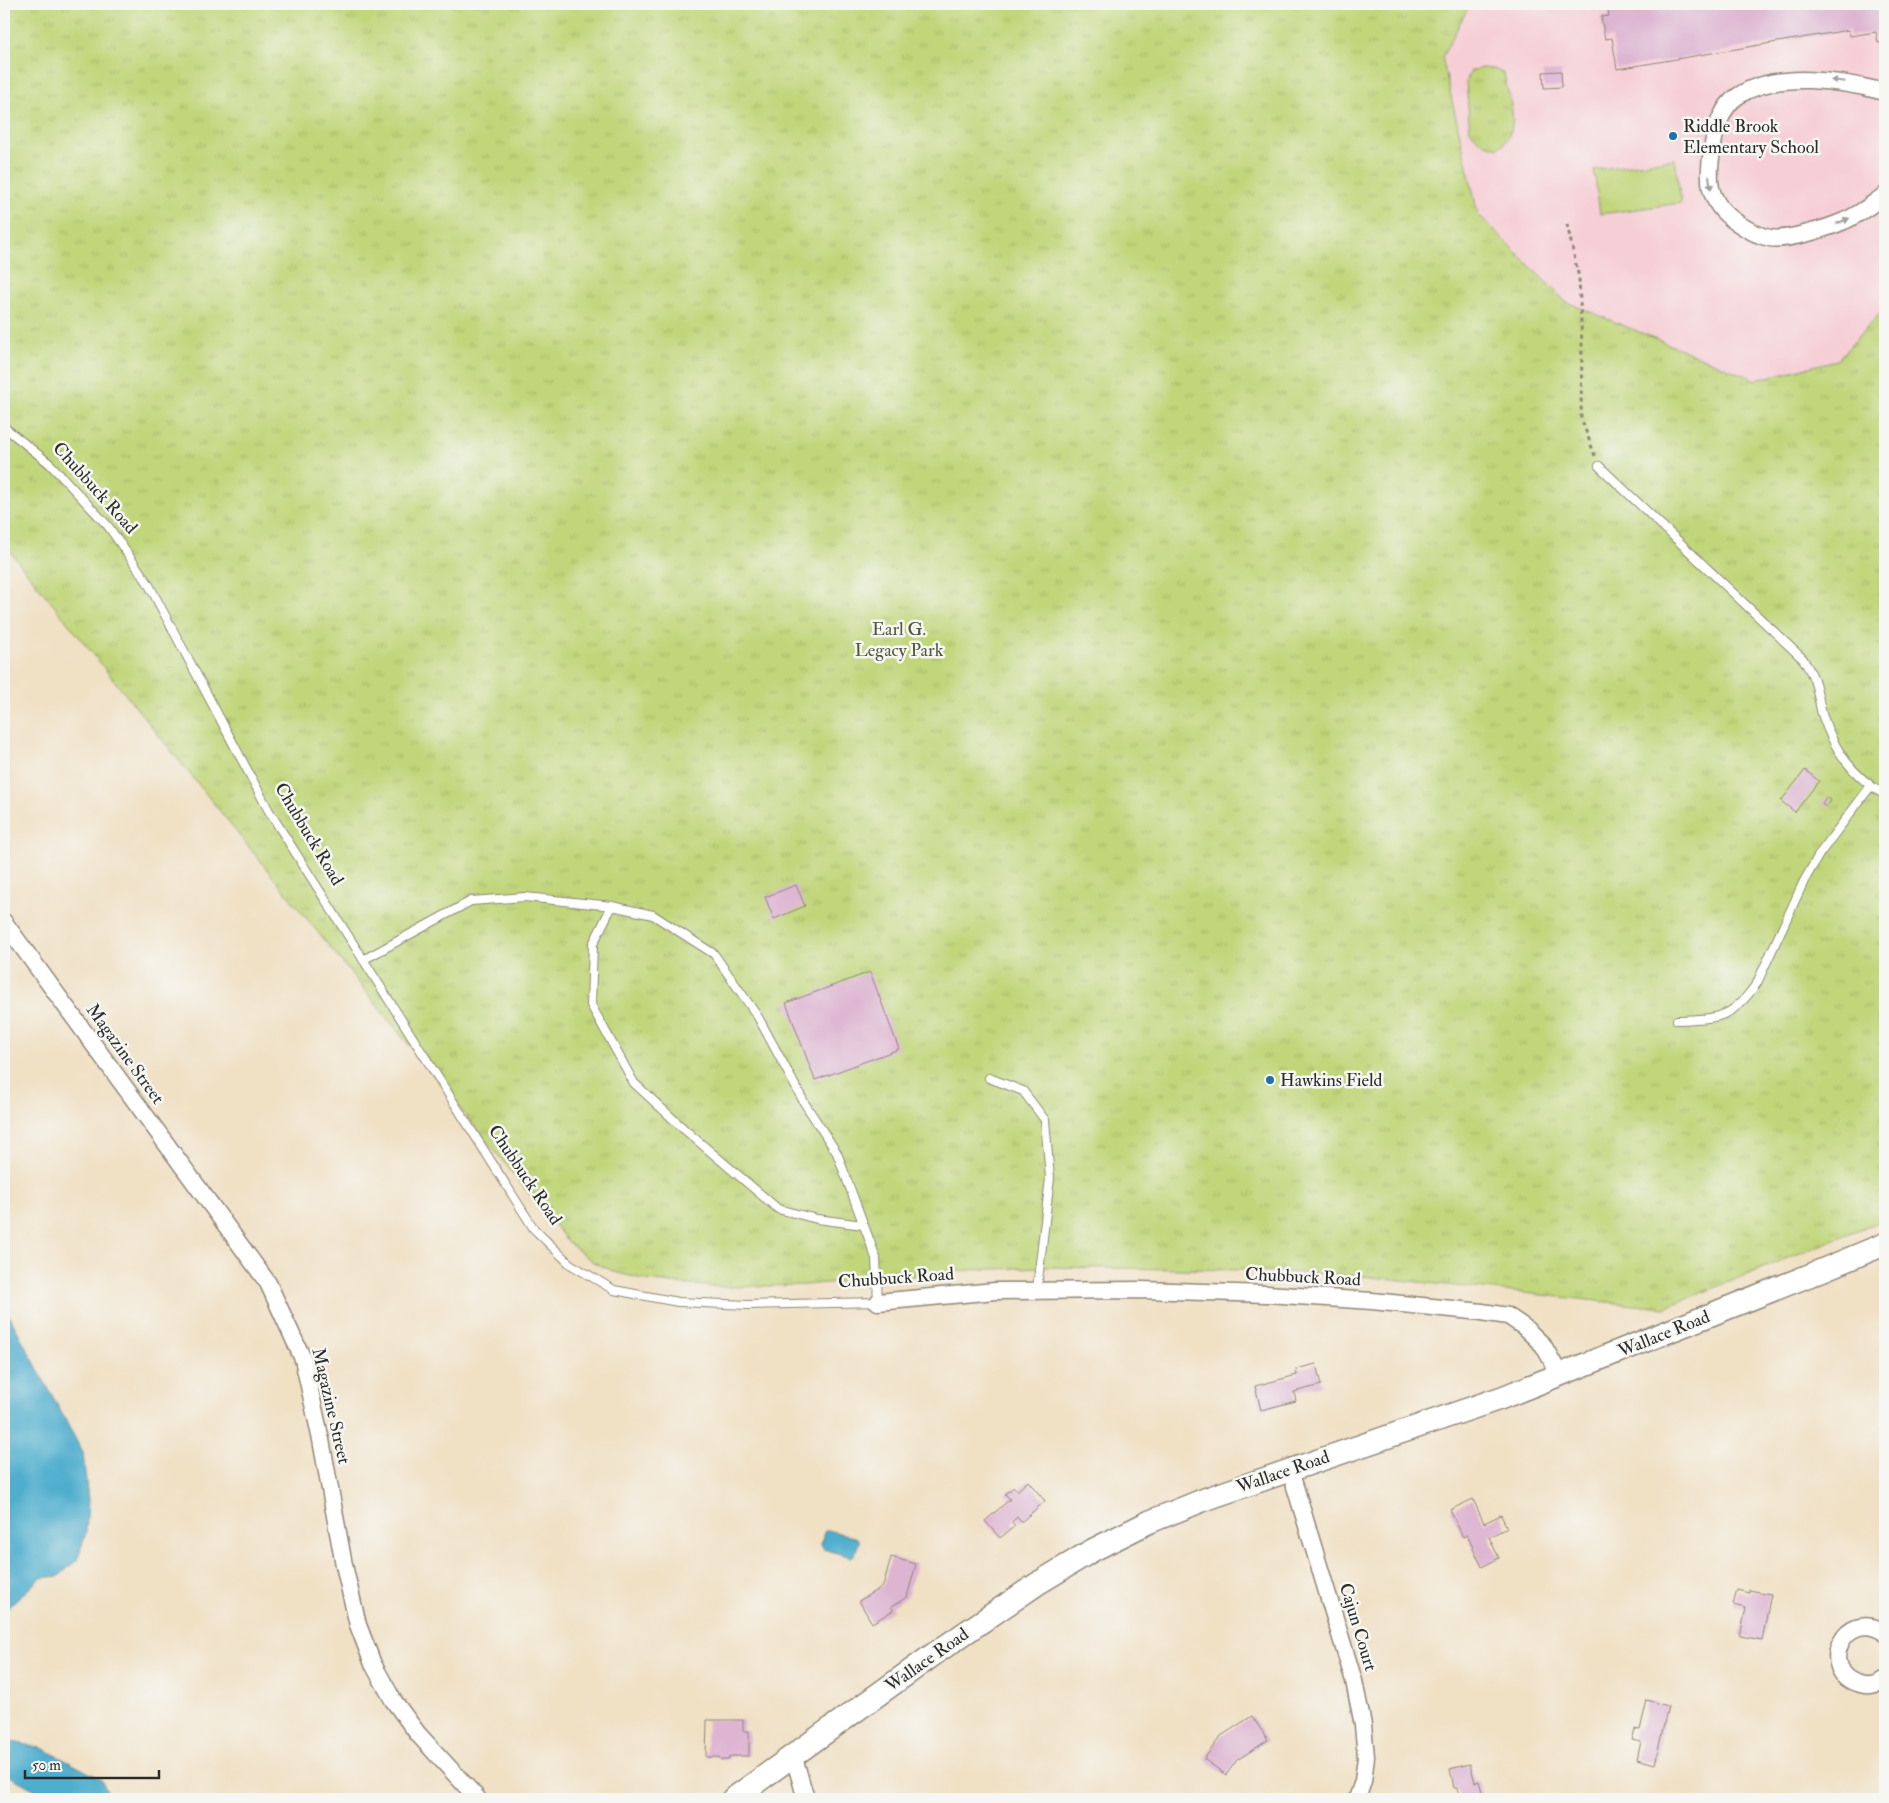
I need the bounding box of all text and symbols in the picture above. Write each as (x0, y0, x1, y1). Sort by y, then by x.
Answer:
one-way arrow (1829, 77, 1845, 85)
place label: Riddle Brook Elementary School (1683, 115, 1819, 159)
marker: Riddle Brook Elementary School (1667, 130, 1679, 142)
one-way arrow (1706, 175, 1714, 191)
one-way arrow (1836, 216, 1850, 224)
street label: Chubbuck Road (48, 437, 142, 539)
park label: Earl G. Legacy Park (855, 618, 944, 662)
street label: Chubbuck Road (269, 778, 349, 890)
street label: Magazine Street (81, 999, 169, 1109)
place label: Hawkins Field (1280, 1069, 1383, 1092)
marker: Hawkins Field (1264, 1074, 1276, 1086)
street label: Chubbuck Road (483, 1120, 567, 1230)
street label: Chubbuck Road (837, 1262, 955, 1294)
street label: Chubbuck Road (1244, 1262, 1362, 1292)
street label: Wallace Road (1614, 1305, 1713, 1363)
street label: Magazine Street (306, 1346, 356, 1466)
street label: Wallace Road (1232, 1445, 1333, 1499)
street label: Cajun Court (1334, 1580, 1382, 1674)
street label: Wallace Road (880, 1623, 973, 1698)
scale bar (25, 1748, 159, 1780)
text: 50 m (32, 1756, 61, 1775)

